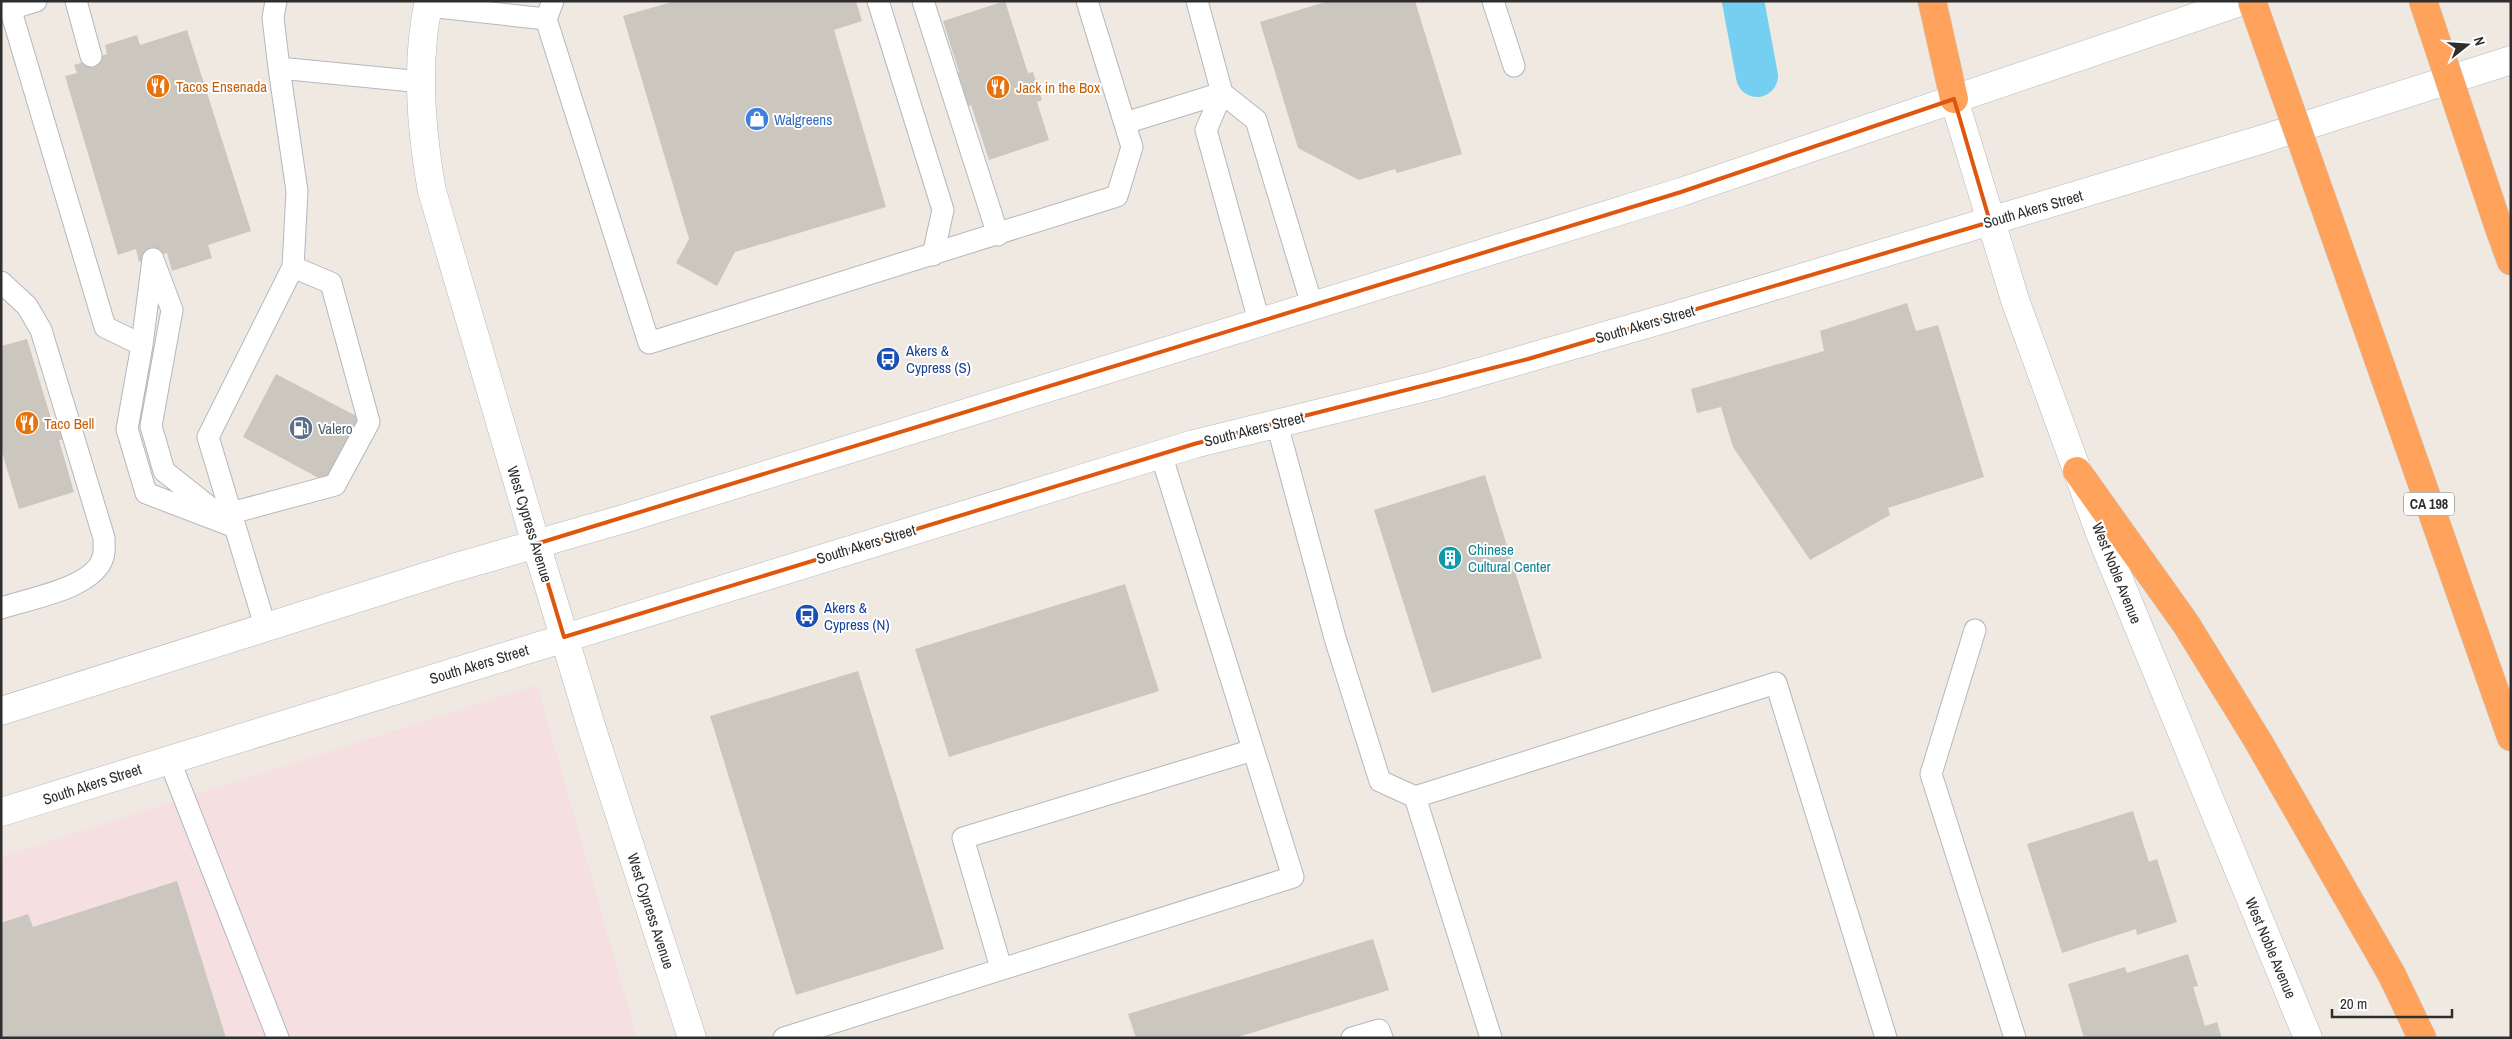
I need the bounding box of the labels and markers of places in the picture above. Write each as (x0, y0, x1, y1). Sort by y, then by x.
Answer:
restaurant icon: Tacos Ensenada (145, 73, 171, 99)
restaurant icon: Jack in the Box (985, 74, 1011, 100)
place label: Tacos Ensenada (176, 76, 267, 97)
place label: Jack in the Box (1016, 77, 1101, 98)
shop icon: Walgreens (744, 106, 770, 132)
place label: Walgreens (774, 109, 832, 130)
place label: Akers & Cypress (S) (905, 340, 971, 378)
bus stop icon: Akers & Cypress (S) (875, 346, 901, 372)
restaurant icon: Taco Bell (14, 410, 40, 436)
place label: Taco Bell (44, 413, 94, 434)
fuel station icon: Valero (288, 415, 314, 441)
place label: Valero (318, 418, 353, 439)
place label: Chinese Cultural Center (1468, 539, 1551, 577)
building icon: Chinese Cultural Center (1437, 545, 1463, 571)
place label: Akers & Cypress (N) (823, 597, 890, 635)
bus stop icon: Akers & Cypress (N) (794, 603, 820, 629)

